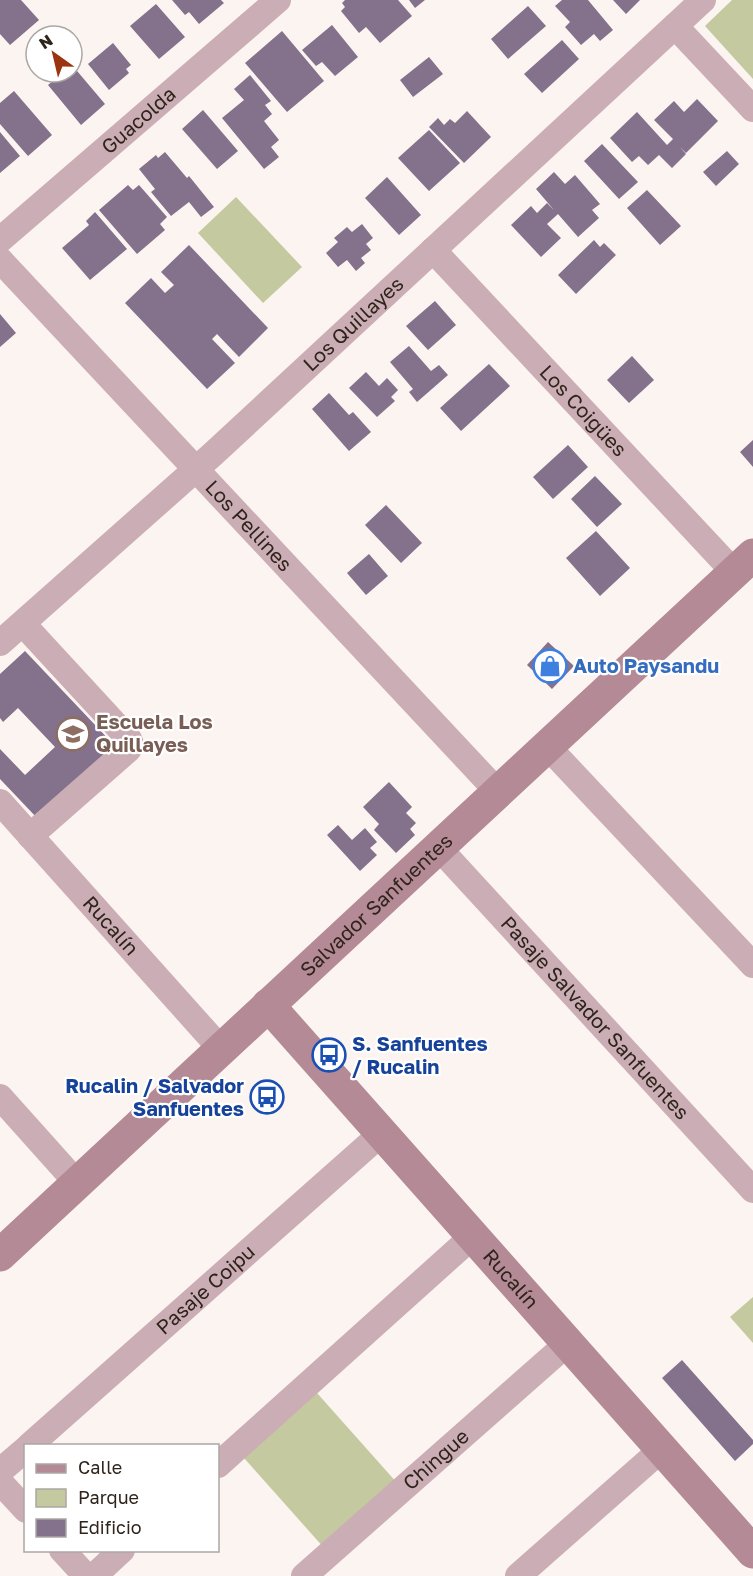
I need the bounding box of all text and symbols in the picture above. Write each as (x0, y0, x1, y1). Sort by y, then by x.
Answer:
north arrow (24, 24, 84, 84)
text: N (35, 30, 56, 53)
street label: Guacolda (96, 81, 180, 158)
street label: Los Quillayes (298, 271, 408, 376)
street label: Los Coigües (535, 359, 632, 461)
street label: Los Pellines (201, 474, 298, 576)
shop icon: Auto Paysandu (532, 648, 568, 684)
place label: Auto Paysandu (573, 653, 719, 677)
place label: Escuela Los Quillayes (96, 709, 213, 756)
school or university icon: Escuela Los Quillayes (55, 716, 91, 752)
street label: Salvador Sanfuentes (295, 828, 457, 981)
street label: Rucalín (79, 890, 144, 960)
street label: Pasaje Salvador Sanfuentes (496, 911, 695, 1124)
place label: S. Sanfuentes / Rucalin (352, 1031, 488, 1078)
bus stop icon: S. Sanfuentes / Rucalin (311, 1037, 347, 1073)
place label: Rucalin / Salvador Sanfuentes (65, 1073, 244, 1120)
bus stop icon: Rucalin / Salvador Sanfuentes (249, 1079, 285, 1115)
street label: Pasaje Coipu (151, 1239, 259, 1339)
street label: Rucalín (479, 1243, 544, 1313)
street label: Chingue (397, 1423, 473, 1494)
legend (24, 1444, 219, 1552)
text: Calle (78, 1456, 122, 1478)
text: Parque (78, 1486, 139, 1508)
text: Edificio (78, 1516, 142, 1538)

